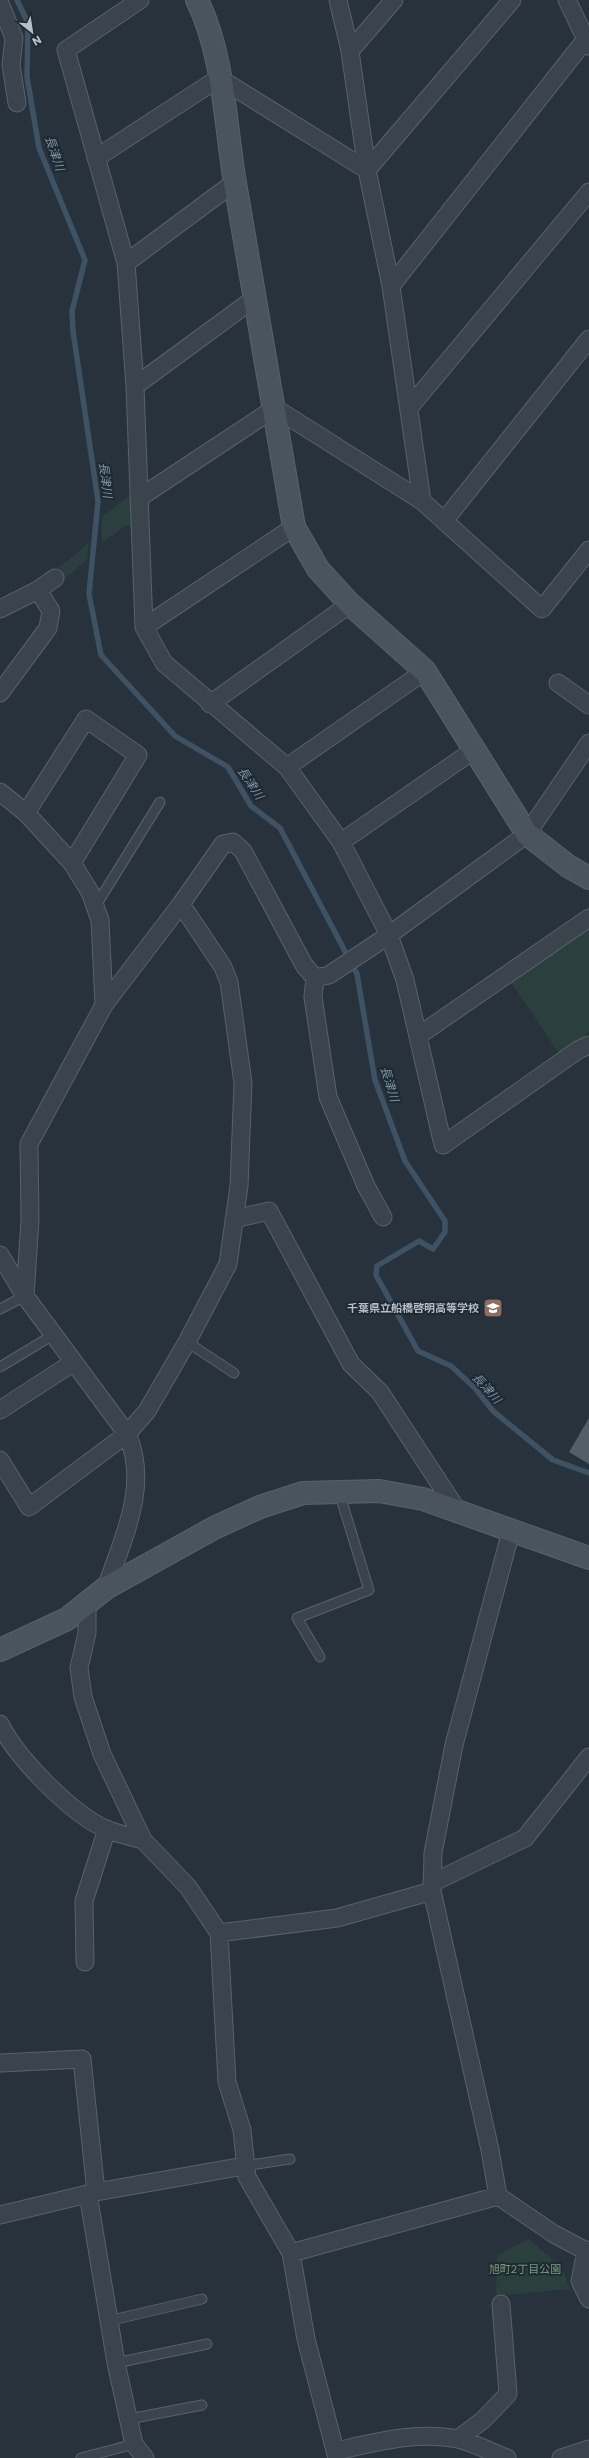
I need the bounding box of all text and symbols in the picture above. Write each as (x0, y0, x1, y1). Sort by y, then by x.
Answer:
north arrow (12, 12, 52, 52)
text: N (29, 32, 45, 50)
water label: 長津川 (41, 133, 70, 175)
water label: 長津川 (95, 461, 117, 501)
water label: 長津川 (234, 763, 269, 804)
water label: 長津川 (377, 1064, 404, 1106)
school or university icon: 千葉県立船橋啓明高等学校 (482, 1297, 504, 1319)
place label: 千葉県立船橋啓明高等学校 (347, 1300, 479, 1316)
water label: 長津川 (469, 1369, 507, 1409)
park label: 旭町2丁目公園 (489, 2261, 561, 2277)

